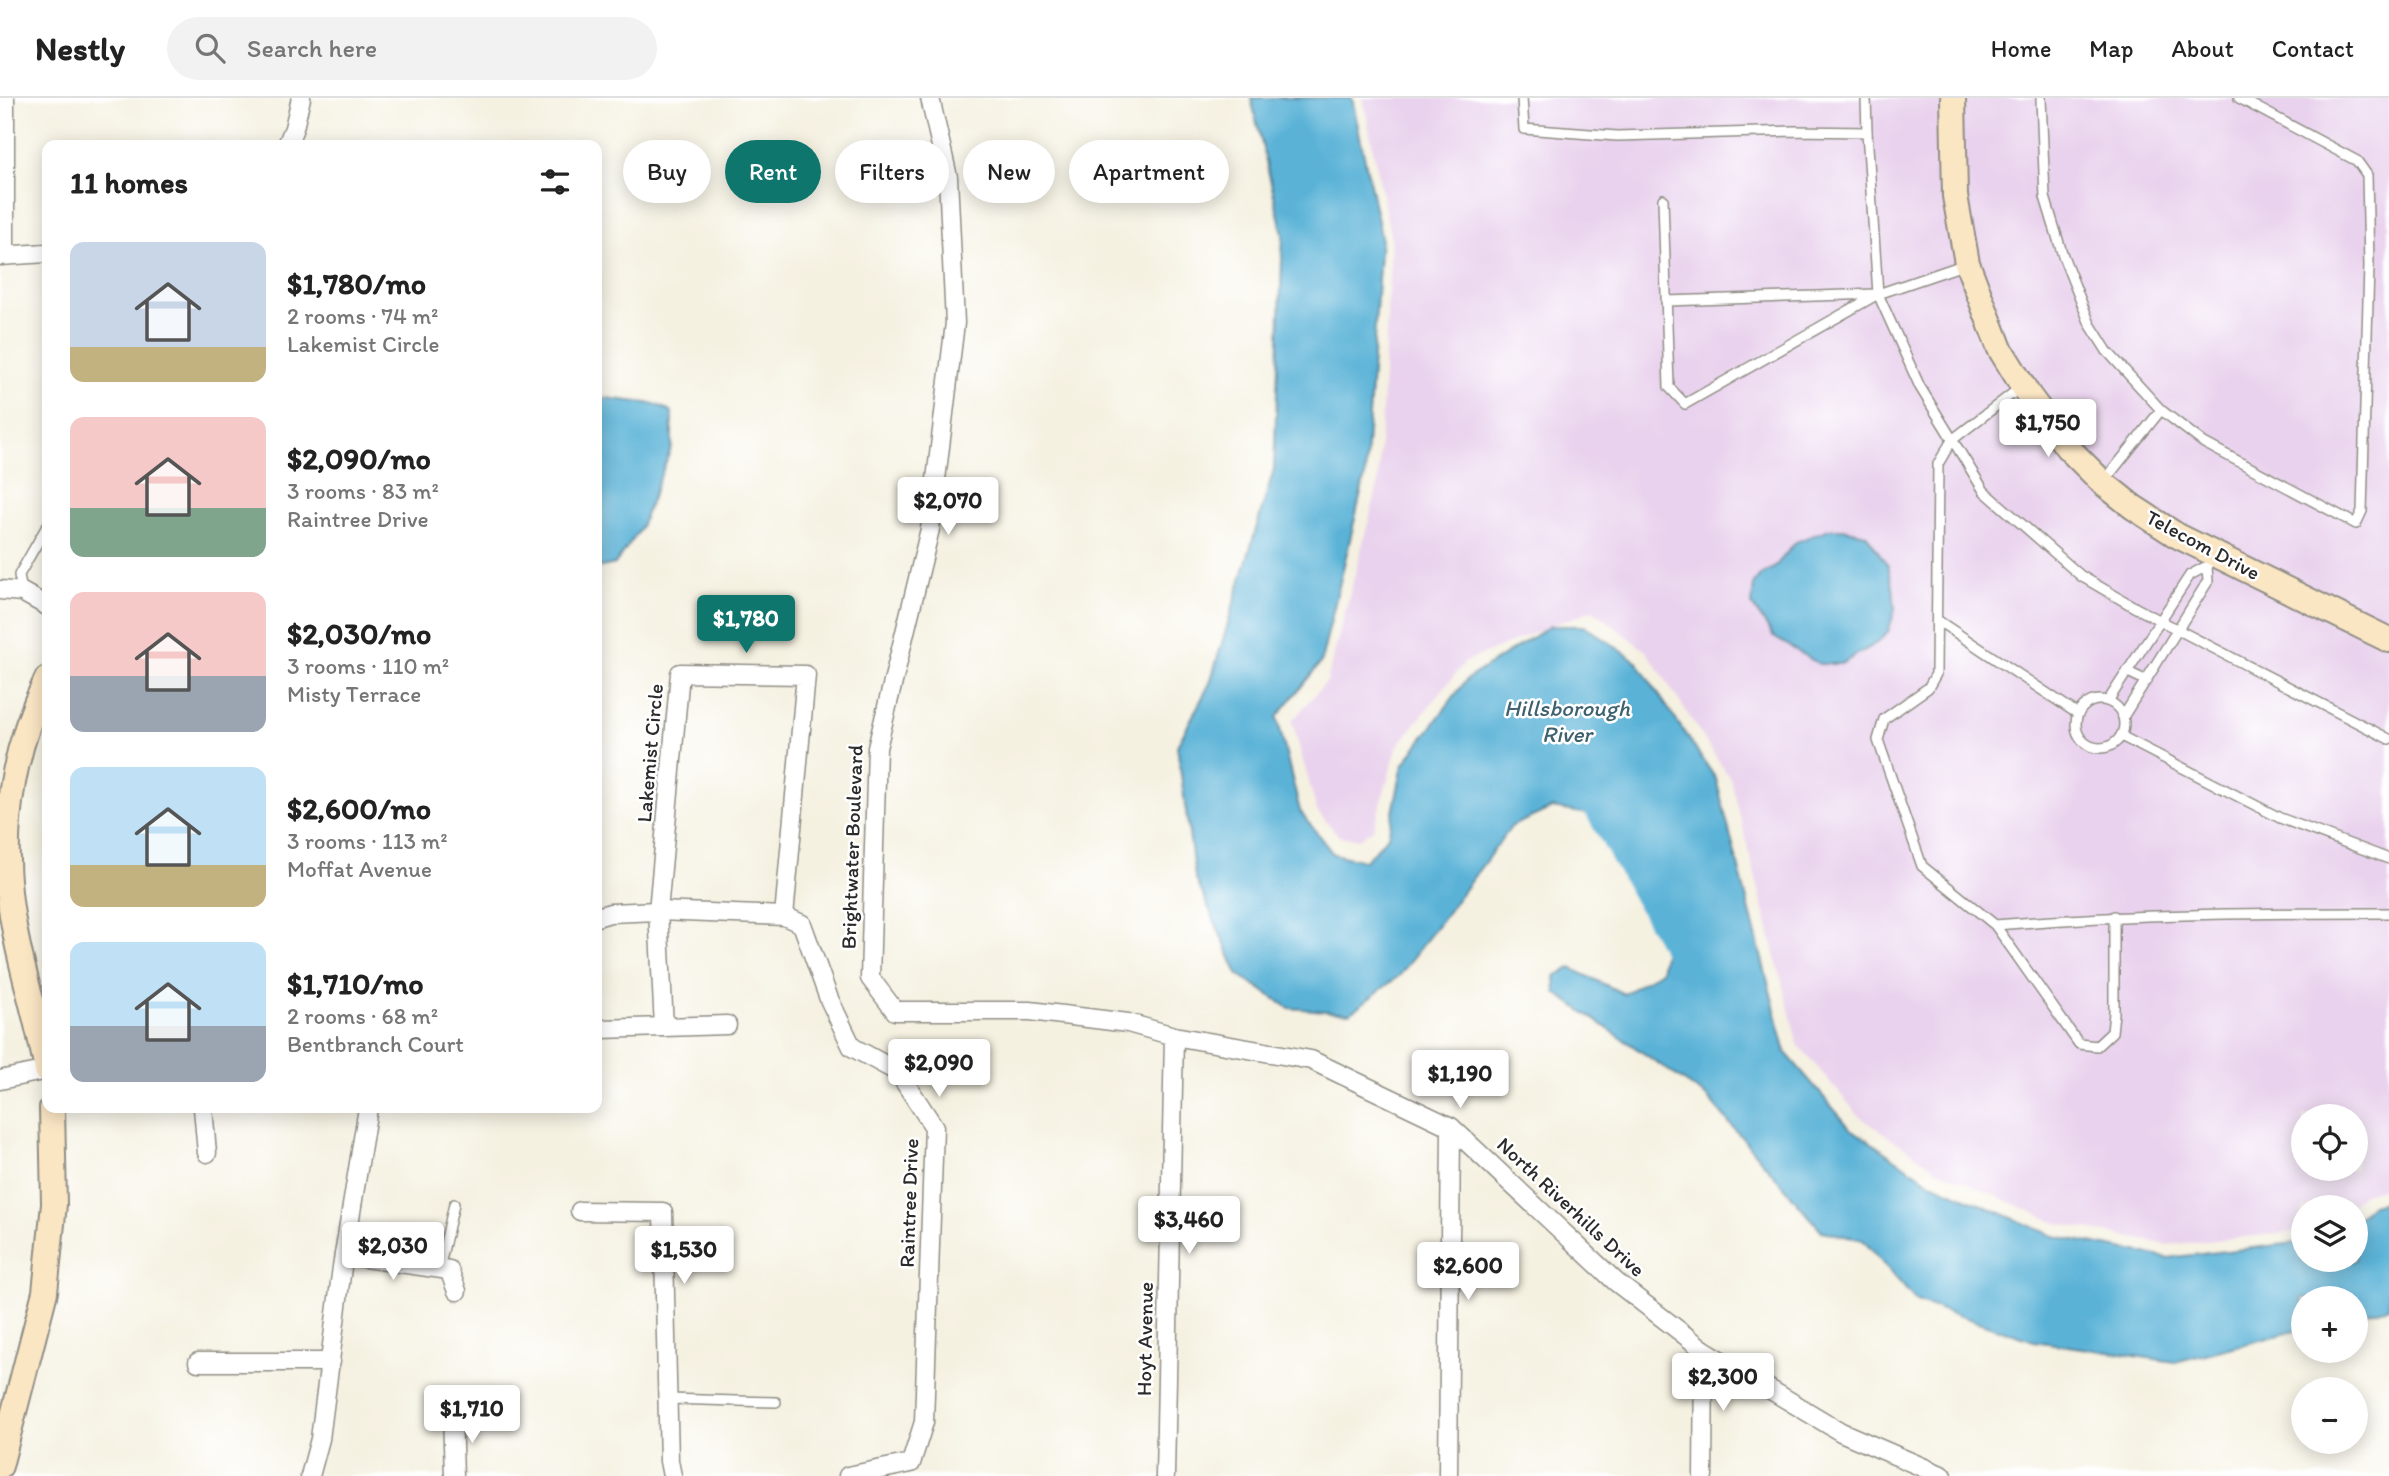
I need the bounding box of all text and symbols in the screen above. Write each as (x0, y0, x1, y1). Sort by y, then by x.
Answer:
search box (167, 17, 657, 80)
text: Nestly (35, 29, 125, 68)
icon: search (191, 29, 229, 67)
text: Search here (247, 32, 377, 64)
text: Home (1991, 34, 2051, 63)
text: Map (2089, 34, 2133, 63)
text: About (2171, 34, 2234, 63)
text: Contact (2272, 34, 2354, 63)
chip: Buy (623, 140, 711, 203)
chip: Rent (725, 140, 821, 203)
chip: Filters (835, 140, 949, 203)
chip: New (963, 140, 1055, 203)
chip: Apartment (1069, 140, 1229, 203)
icon: filters (536, 163, 574, 201)
text: 11 homes (70, 164, 188, 201)
text: $1,780/mo (287, 265, 426, 302)
icon: home (126, 270, 210, 354)
text: 2 rooms · 74 m² (287, 302, 439, 330)
text: Lakemist Circle (287, 330, 440, 358)
pin: $1,750 (1991, 400, 2105, 459)
text: $1,750 (2015, 408, 2081, 436)
text: $2,090/mo (287, 440, 431, 477)
icon: home (126, 445, 210, 529)
text: 3 rooms · 83 m² (287, 477, 439, 505)
pin: $2,070 (891, 478, 1005, 537)
text: $2,070 (914, 486, 982, 514)
street label: Telecom Drive (2142, 504, 2265, 585)
text: Raintree Drive (287, 505, 429, 533)
pin: $1,780 (689, 596, 803, 655)
text: $1,780 (713, 604, 779, 632)
text: $2,030/mo (287, 615, 431, 652)
icon: home (126, 620, 210, 704)
text: 3 rooms · 110 m² (287, 652, 449, 680)
text: Misty Terrace (287, 680, 421, 708)
street label: Lakemist Circle (631, 682, 668, 823)
water label: Hillsborough River (1504, 694, 1631, 748)
street label: Brightwater Boulevard (835, 744, 868, 950)
text: $2,600/mo (287, 790, 431, 827)
icon: home (126, 795, 210, 879)
text: 3 rooms · 113 m² (287, 827, 448, 855)
text: Moffat Avenue (287, 855, 432, 883)
text: $1,710/mo (287, 965, 424, 1002)
icon: home (126, 970, 210, 1054)
text: 2 rooms · 68 m² (287, 1002, 438, 1030)
text: Bentbranch Court (287, 1030, 464, 1058)
pin: $2,090 (882, 1040, 996, 1099)
text: $2,090 (904, 1048, 974, 1076)
pin: $1,190 (1403, 1051, 1517, 1110)
text: $1,190 (1428, 1059, 1492, 1087)
map controls (2291, 1104, 2368, 1454)
button: locate (2291, 1104, 2368, 1181)
street label: North Riverhills Drive (1492, 1132, 1650, 1282)
street label: Raintree Drive (894, 1138, 923, 1268)
button: layers (2291, 1195, 2368, 1272)
pin: $3,460 (1132, 1196, 1246, 1256)
text: $3,460 (1154, 1205, 1224, 1233)
pin: $2,030 (336, 1222, 450, 1282)
pin: $1,530 (627, 1226, 741, 1286)
text: $2,030 (358, 1231, 428, 1259)
text: $1,530 (651, 1235, 717, 1263)
pin: $2,600 (1411, 1242, 1525, 1302)
text: $2,600 (1433, 1251, 1503, 1279)
street label: Hoyt Avenue (1131, 1282, 1158, 1396)
button: + (2291, 1286, 2368, 1363)
pin: $2,300 (1666, 1354, 1780, 1413)
text: $2,300 (1688, 1362, 1758, 1390)
button: − (2291, 1377, 2368, 1454)
pin: $1,710 (415, 1386, 529, 1445)
text: $1,710 (440, 1394, 504, 1422)

